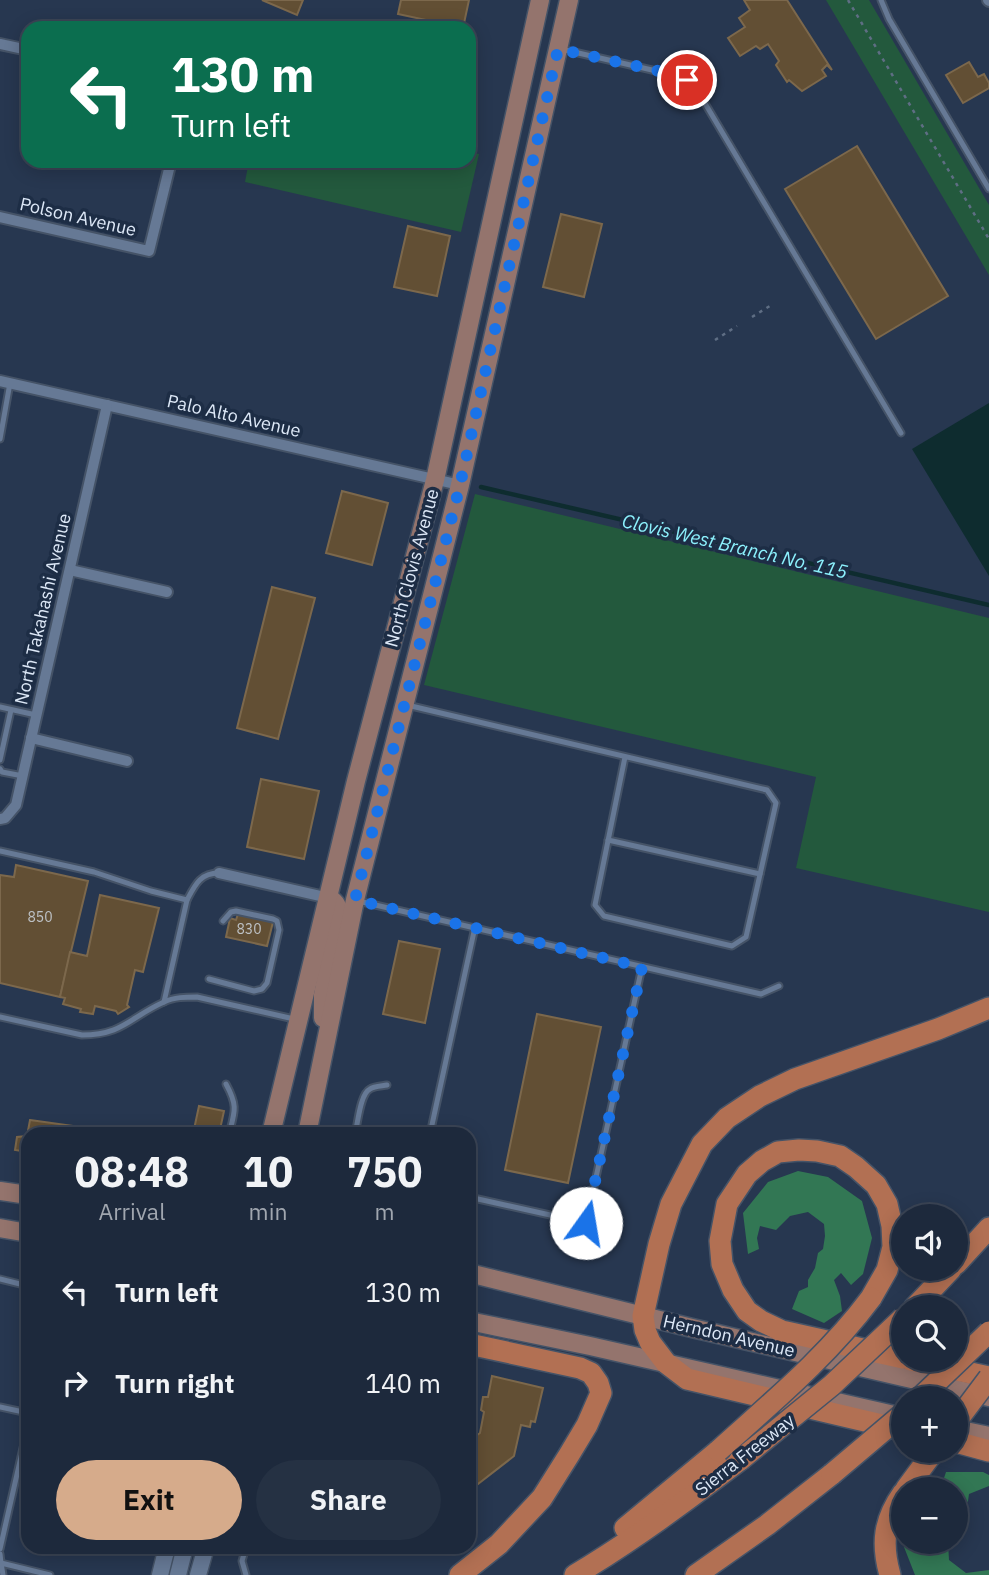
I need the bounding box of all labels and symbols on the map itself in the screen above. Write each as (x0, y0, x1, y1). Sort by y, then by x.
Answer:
pin (657, 50, 717, 110)
street label: Polson Avenue (18, 192, 139, 241)
street label: Palo Alto Avenue (165, 389, 303, 442)
street label: North Clovis Avenue (379, 486, 444, 649)
water label: Clovis West Branch No. 115 (620, 508, 850, 584)
street label: North Takahashi Avenue (9, 511, 76, 707)
house number: 850 (27, 908, 53, 926)
house number: 830 (236, 920, 262, 938)
position arrow (549, 1186, 623, 1260)
street label: Herndon Avenue (661, 1309, 797, 1362)
street label: Sierra Freeway (690, 1409, 799, 1501)

